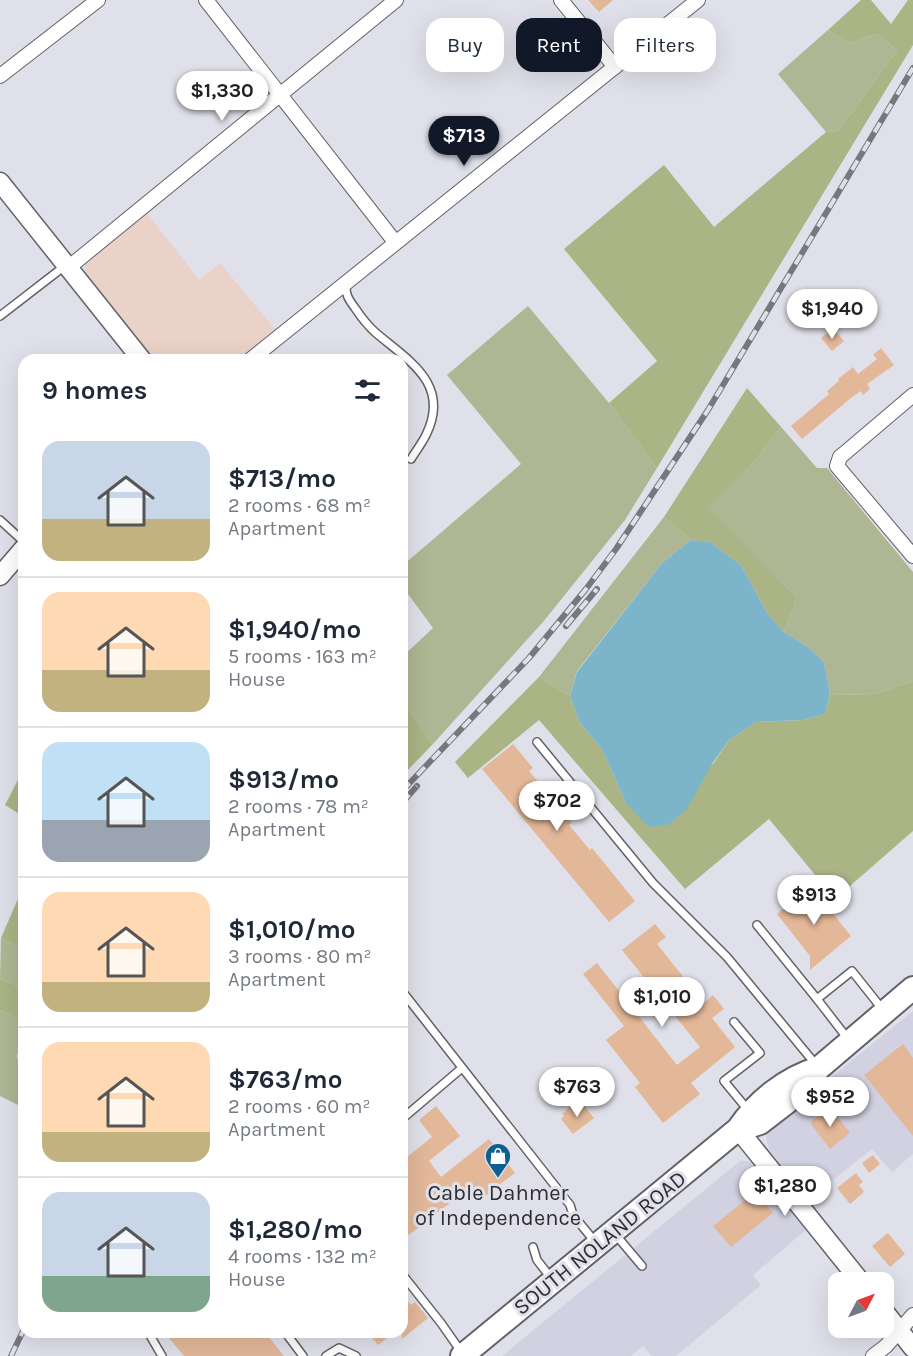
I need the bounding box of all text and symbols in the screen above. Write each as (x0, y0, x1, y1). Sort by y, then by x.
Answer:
chip: Buy (426, 18, 504, 72)
chip: Rent (516, 18, 602, 72)
chip: Filters (614, 18, 716, 72)
pin: $1,330 (173, 71, 271, 122)
text: $1,330 (190, 79, 254, 102)
pin: $713 (428, 116, 500, 167)
text: $713 (442, 124, 486, 147)
pin: $1,940 (783, 289, 881, 340)
text: $1,940 (801, 297, 863, 320)
icon: filters (351, 374, 384, 407)
text: 9 homes (42, 375, 148, 406)
text: $713/mo (228, 463, 336, 494)
icon: home (90, 465, 162, 537)
text: 2 rooms · 68 m² (228, 494, 371, 517)
text: Apartment (228, 517, 326, 540)
text: $1,940/mo (228, 614, 361, 645)
icon: home (90, 616, 162, 688)
text: 5 rooms · 163 m² (228, 645, 377, 668)
text: House (228, 668, 285, 691)
text: $913/mo (228, 764, 339, 795)
icon: home (90, 766, 162, 838)
pin: $702 (521, 781, 593, 832)
text: $702 (533, 789, 581, 812)
text: 2 rooms · 78 m² (228, 795, 369, 818)
text: Apartment (228, 818, 326, 841)
pin: $913 (778, 875, 850, 926)
text: $913 (791, 883, 837, 906)
text: $1,010/mo (228, 914, 356, 945)
icon: home (90, 916, 162, 988)
text: 3 rooms · 80 m² (228, 945, 372, 968)
text: Apartment (228, 968, 326, 991)
pin: $1,010 (613, 977, 711, 1028)
text: $1,010 (633, 985, 691, 1008)
text: $763/mo (228, 1064, 342, 1095)
icon: home (90, 1066, 162, 1138)
pin: $763 (541, 1067, 613, 1118)
text: $763 (553, 1075, 601, 1098)
pin: $952 (794, 1077, 866, 1128)
text: $952 (805, 1085, 855, 1108)
text: 2 rooms · 60 m² (228, 1095, 371, 1118)
text: Apartment (228, 1118, 326, 1141)
shop icon: Cable Dahmer of Independence (483, 1141, 513, 1179)
street label: SOUTH NOLAND ROAD (508, 1165, 692, 1321)
pin: $1,280 (736, 1166, 834, 1217)
text: $1,280 (753, 1174, 817, 1197)
place label: Cable Dahmer of Independence (415, 1180, 581, 1231)
text: $1,280/mo (228, 1214, 362, 1245)
icon: home (90, 1216, 162, 1288)
text: 4 rooms · 132 m² (228, 1245, 377, 1268)
text: House (228, 1268, 285, 1291)
north arrow (828, 1272, 894, 1338)
map controls (828, 1272, 894, 1338)

